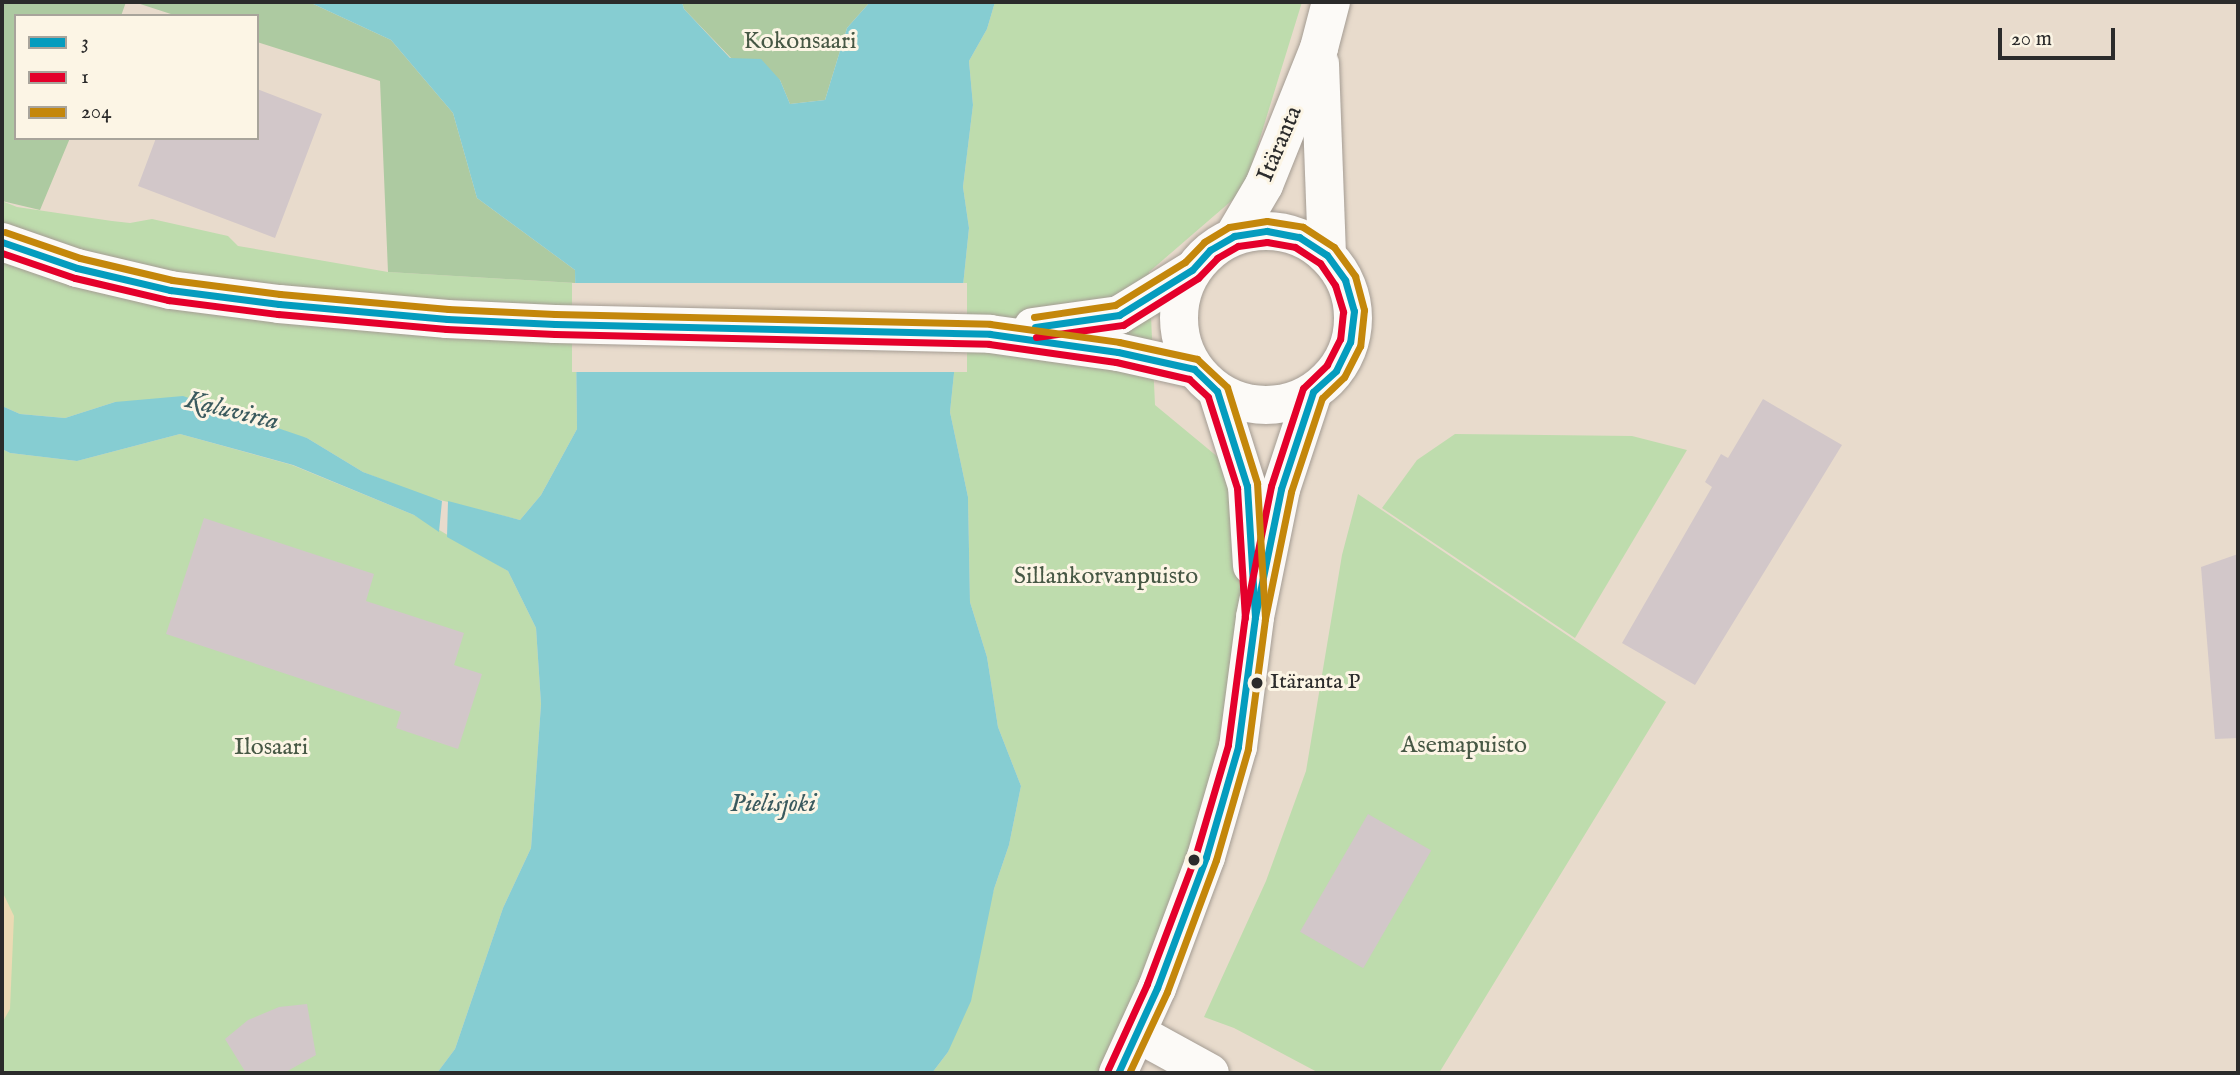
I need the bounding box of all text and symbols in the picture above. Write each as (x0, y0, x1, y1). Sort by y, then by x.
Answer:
legend (14, 14, 259, 140)
scale bar (2002, 14, 2119, 58)
text: 20 m (2011, 26, 2052, 53)
park label: Kokonsaari (744, 28, 856, 56)
text: 3 (81, 29, 89, 56)
text: 1 (81, 64, 89, 91)
text: 204 (81, 99, 111, 126)
street label: Itäranta (1251, 102, 1309, 186)
water label: Kaluvirta (182, 384, 282, 438)
park label: Sillankorvanpuisto (1014, 563, 1198, 591)
place label: Itäranta P (1270, 670, 1360, 696)
marker: Itäranta P (1250, 676, 1264, 690)
park label: Asemapuisto (1401, 732, 1527, 760)
park label: Ilosaari (234, 734, 308, 762)
water label: Pielisjoki (730, 788, 816, 820)
unlabelled marker (1187, 853, 1201, 867)

